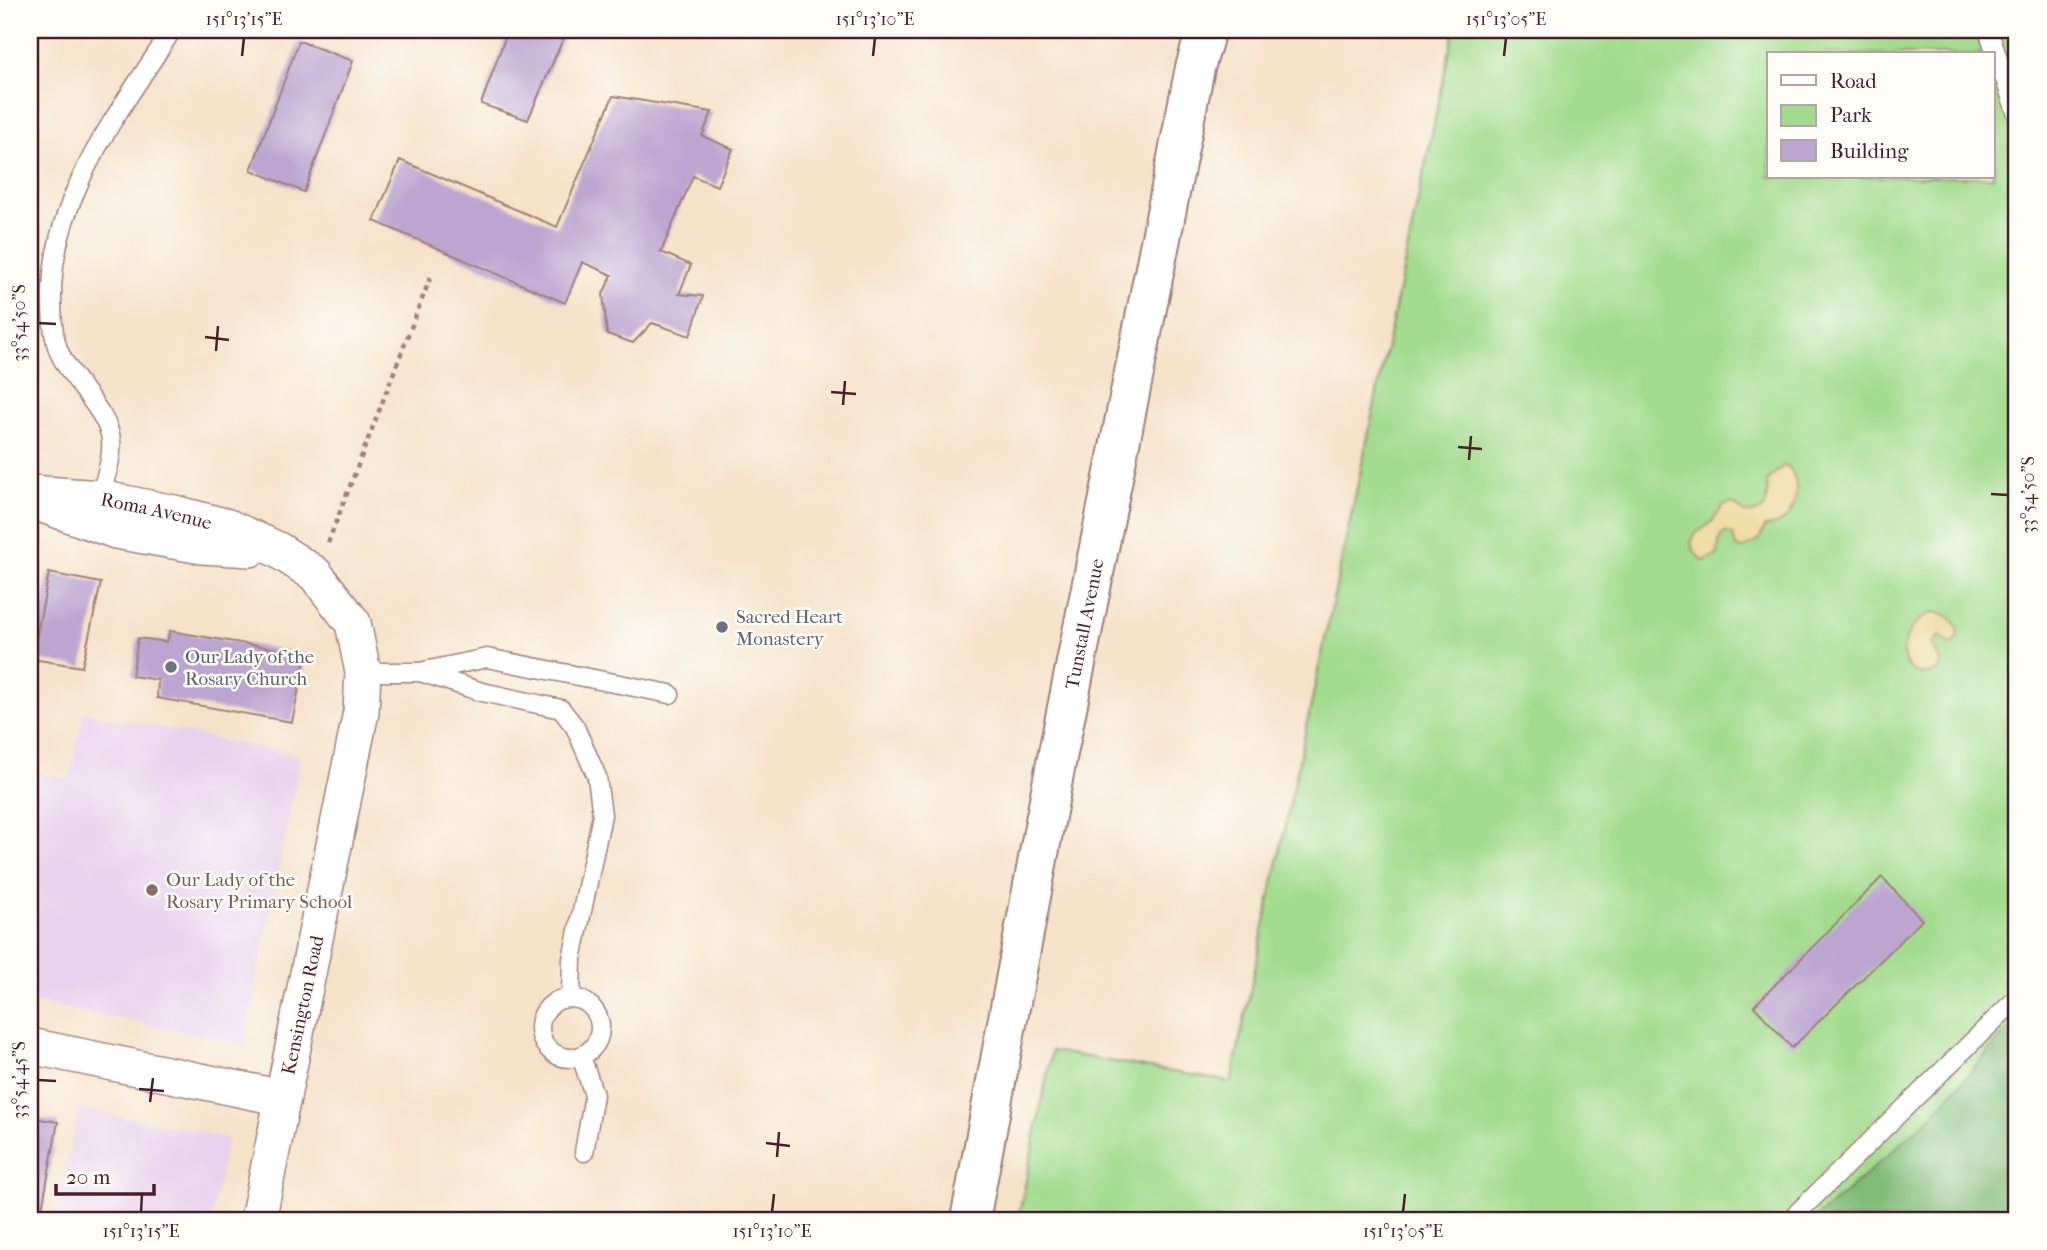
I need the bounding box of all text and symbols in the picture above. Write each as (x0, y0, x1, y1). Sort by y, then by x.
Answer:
text: 151°13'15"E (206, 9, 282, 30)
text: 151°13'10"E (835, 9, 915, 30)
text: 151°13'05"E (1466, 9, 1546, 30)
legend (1767, 52, 1994, 178)
text: Road (1830, 69, 1877, 93)
text: Park (1830, 103, 1872, 127)
text: Building (1830, 139, 1909, 163)
text: 33°54'50"S (9, 284, 30, 362)
text: 33°54'50"S (2018, 456, 2039, 534)
street label: Roma Avenue (99, 488, 214, 534)
street label: Tunstall Avenue (1061, 557, 1109, 691)
place label: Sacred Heart Monastery (736, 606, 843, 650)
marker: Sacred Heart Monastery (714, 619, 730, 635)
place label: Our Lady of the Rosary Church (185, 646, 314, 690)
marker: Our Lady of the Rosary Church (163, 659, 179, 675)
place label: Our Lady of the Rosary Primary School (166, 869, 352, 913)
marker: Our Lady of the Rosary Primary School (144, 882, 160, 898)
street label: Kensington Road (277, 933, 329, 1077)
text: 33°54'45"S (9, 1041, 30, 1119)
scale bar (56, 1152, 154, 1196)
text: 20 m (66, 1165, 111, 1189)
text: 151°13'15"E (103, 1221, 179, 1242)
text: 151°13'10"E (732, 1221, 812, 1242)
text: 151°13'05"E (1363, 1221, 1443, 1242)

